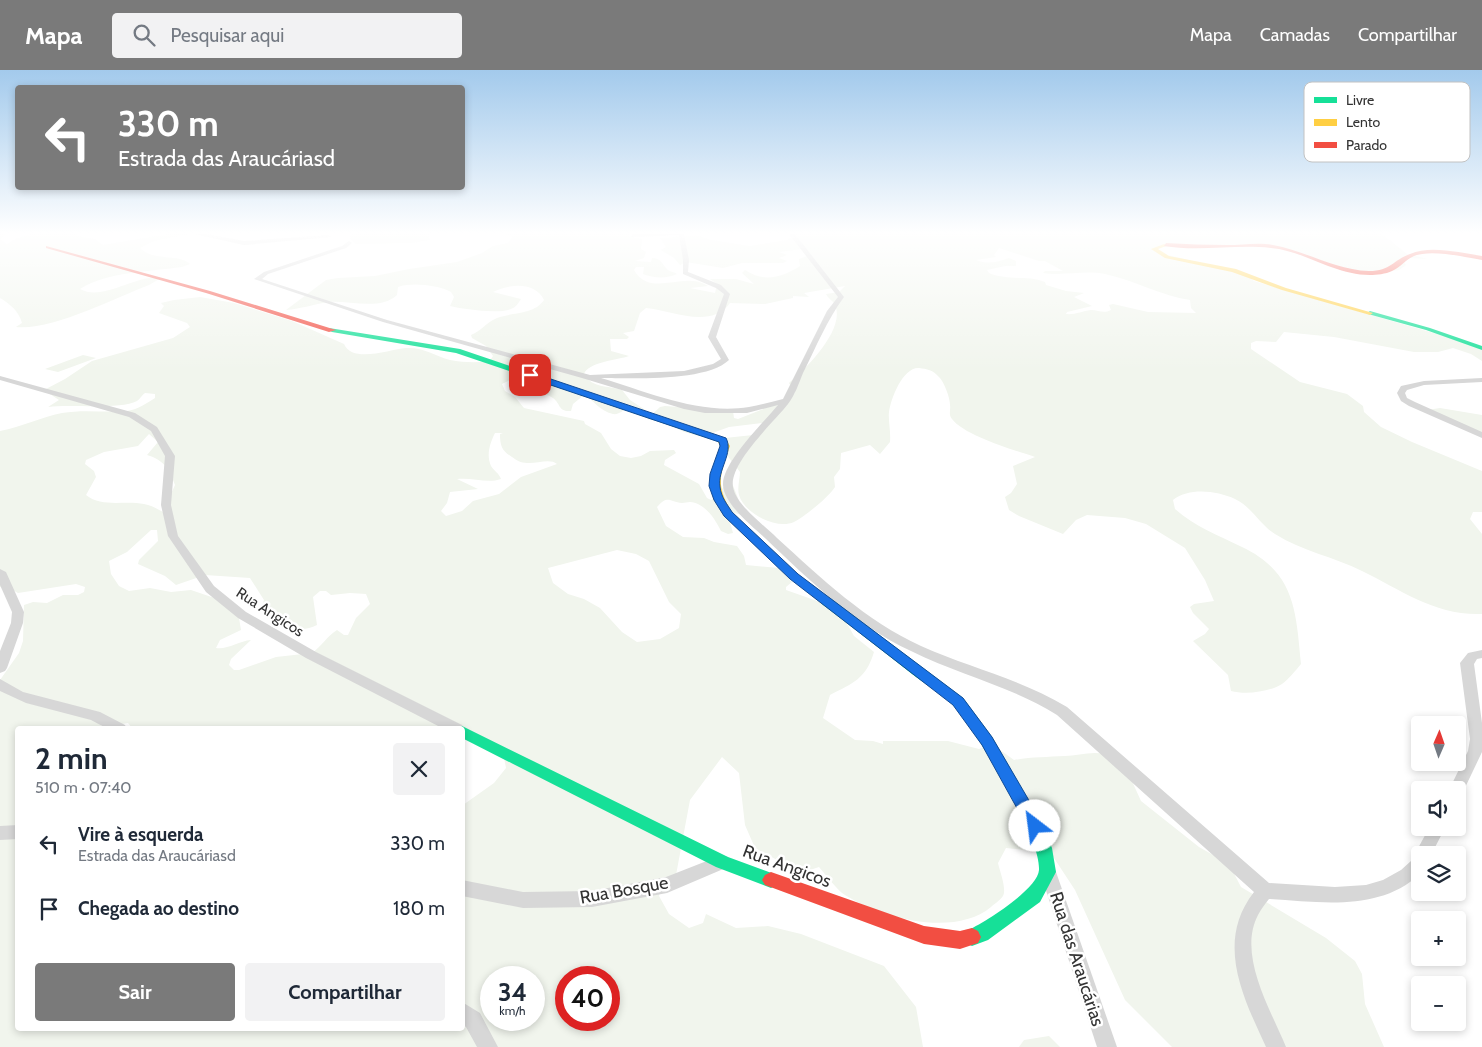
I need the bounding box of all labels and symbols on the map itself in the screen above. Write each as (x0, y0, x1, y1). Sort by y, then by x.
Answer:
legend (1304, 82, 1470, 162)
text: Livre (1346, 91, 1374, 109)
text: Lento (1346, 113, 1380, 131)
text: Parado (1346, 136, 1387, 154)
pin (509, 354, 551, 396)
street label: Rua Angicos (233, 583, 307, 641)
north arrow (1411, 716, 1466, 771)
position arrow (1008, 799, 1060, 851)
street label: Rua Angicos (740, 840, 834, 892)
street label: Rua Bosque (578, 871, 670, 909)
street label: Rua das Araucárias (1045, 889, 1109, 1029)
speed limit sign: 40 (555, 966, 620, 1031)

